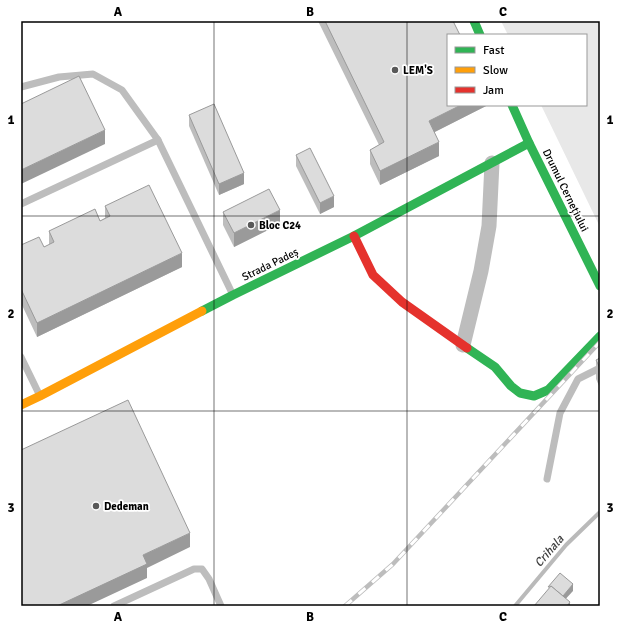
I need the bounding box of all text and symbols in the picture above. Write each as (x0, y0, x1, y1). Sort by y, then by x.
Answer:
text: A (114, 4, 123, 20)
text: B (306, 4, 314, 20)
text: C (499, 4, 507, 20)
legend (447, 34, 587, 106)
text: Fast (483, 43, 504, 58)
text: Slow (483, 63, 508, 78)
place label: LEM'S (403, 64, 433, 77)
marker: LEM'S (390, 65, 400, 75)
text: Jam (483, 83, 504, 98)
text: 1 (7, 112, 15, 128)
text: 1 (606, 112, 614, 128)
street label: Drumul Cernețiului (540, 147, 591, 234)
place label: Bloc C24 (259, 219, 301, 232)
marker: Bloc C24 (246, 220, 256, 230)
street label: Strada Padeș (240, 245, 301, 284)
text: 2 (7, 306, 15, 322)
text: 2 (606, 306, 614, 322)
text: 3 (7, 500, 15, 516)
place label: Dedeman (104, 500, 149, 513)
text: 3 (606, 500, 614, 516)
marker: Dedeman (91, 501, 101, 511)
water label: Crihala (531, 532, 568, 570)
text: A (114, 609, 123, 625)
text: B (306, 609, 314, 625)
text: C (499, 609, 507, 625)

